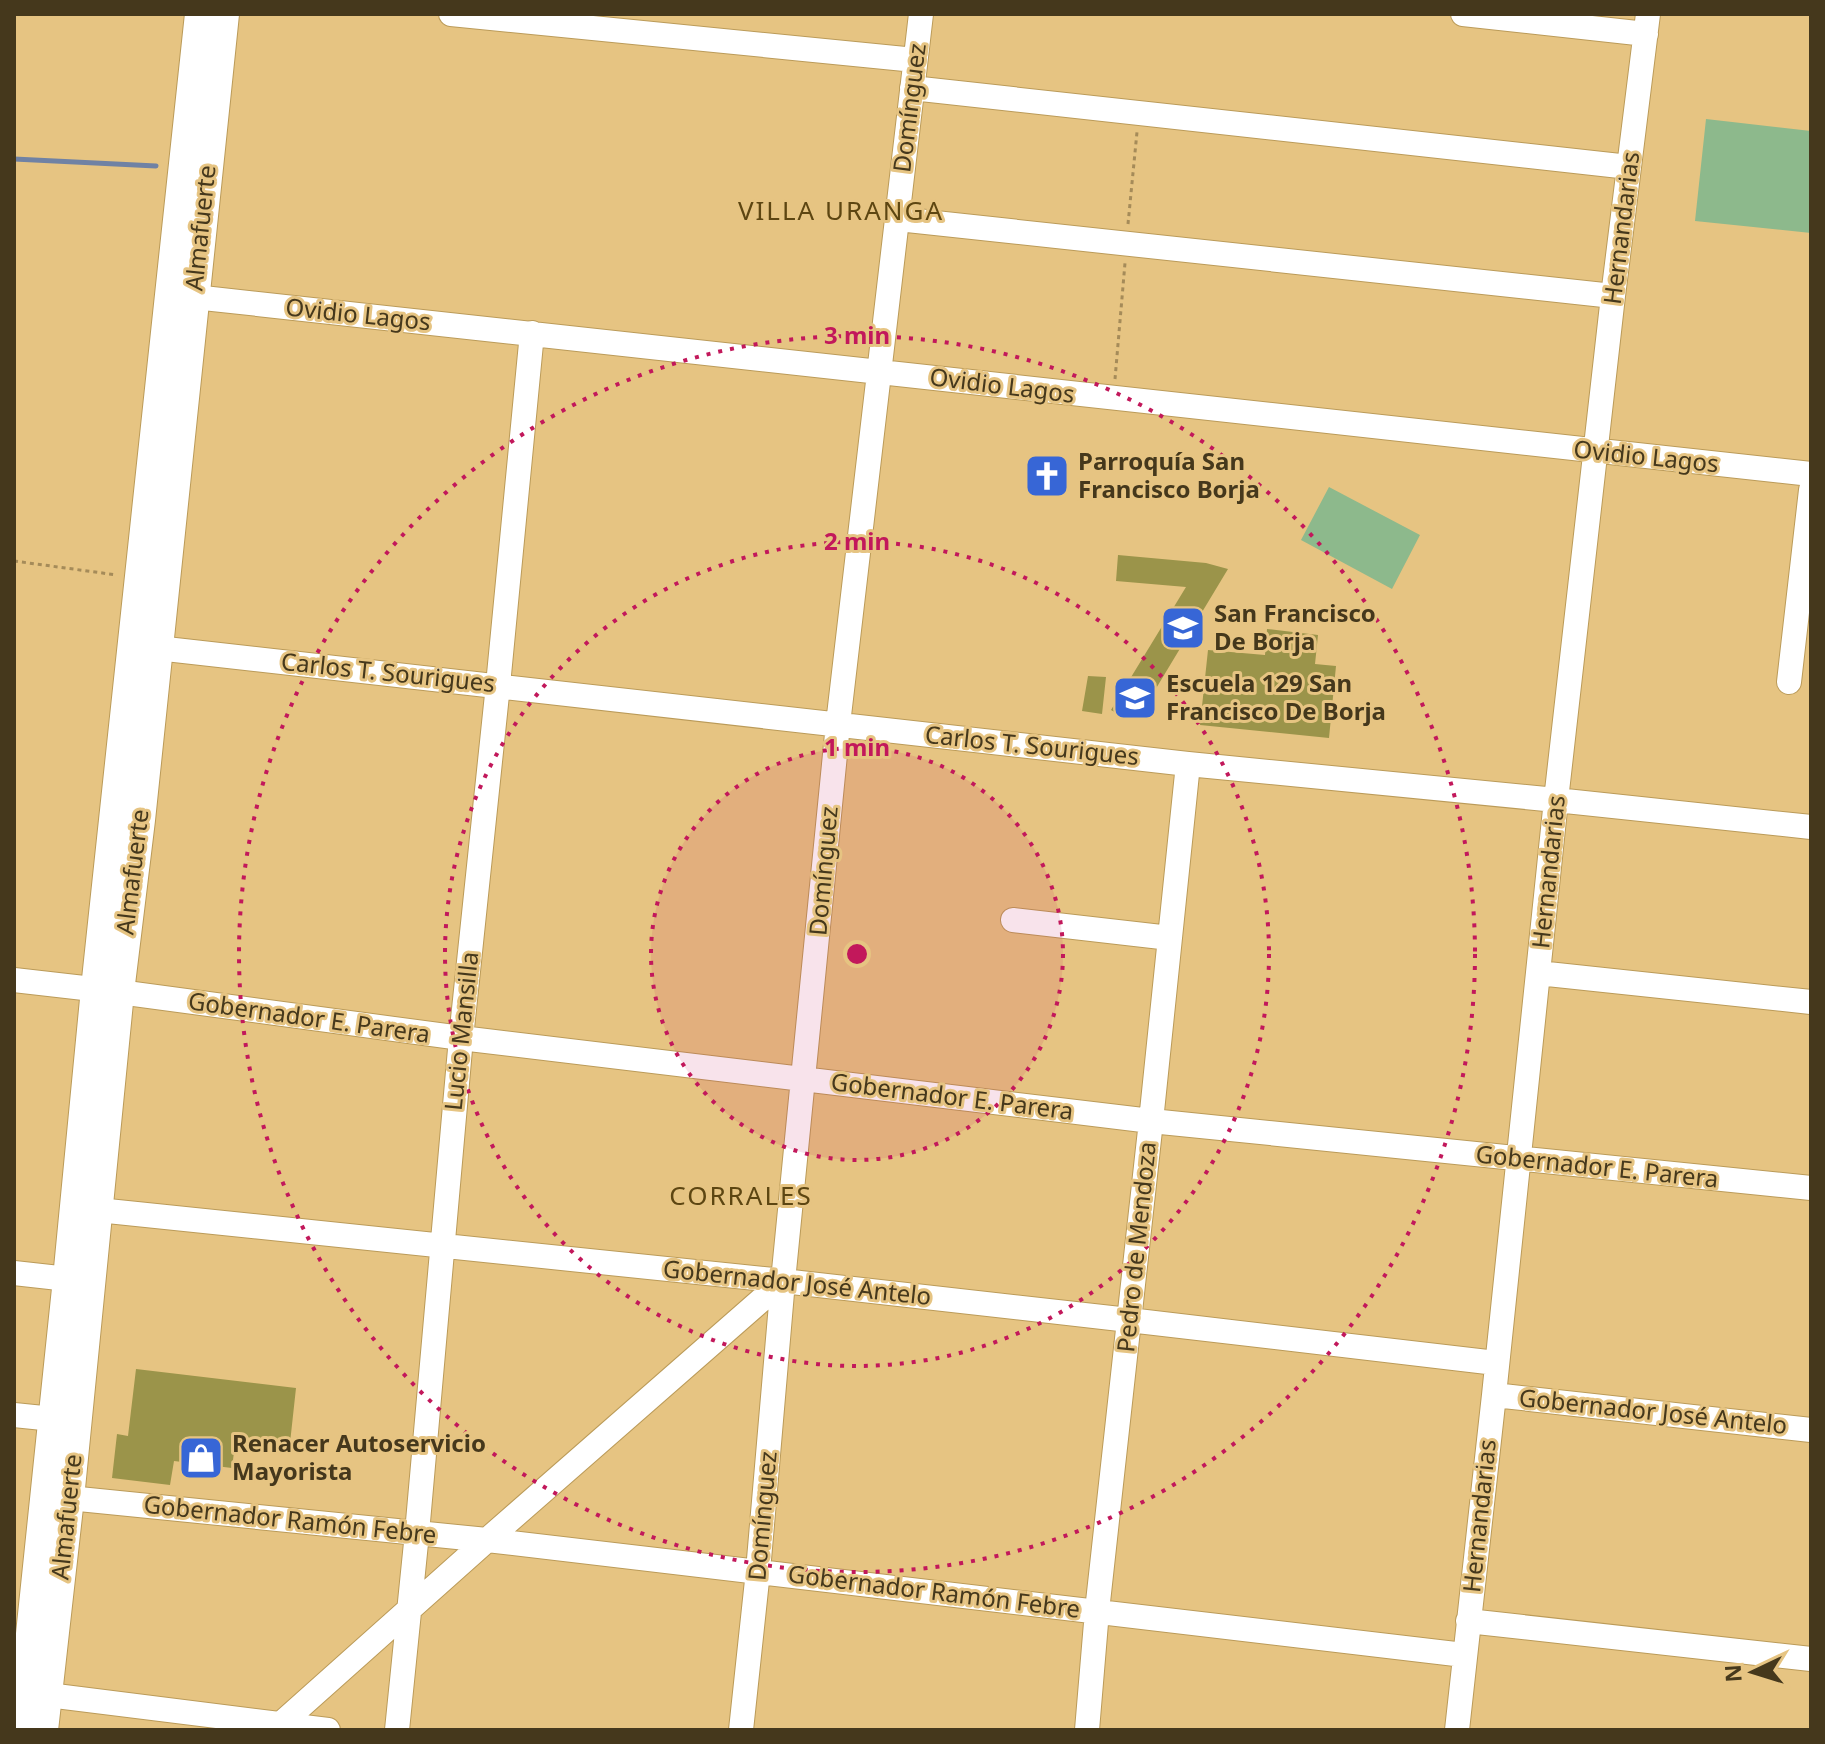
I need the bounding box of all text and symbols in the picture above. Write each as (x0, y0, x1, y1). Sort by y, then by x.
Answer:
street label: Domínguez (884, 41, 933, 174)
street label: Hernandarias (1595, 150, 1646, 306)
street label: Almafuerte (177, 163, 223, 292)
district label: VILLA URANGA (738, 192, 944, 228)
street label: Ovidio Lagos (284, 289, 432, 338)
text: 3 min (824, 318, 890, 351)
street label: Ovidio Lagos (928, 359, 1076, 410)
street label: Ovidio Lagos (1572, 431, 1720, 480)
place label: Parroquía San Francisco Borja (1078, 444, 1260, 505)
church icon: Parroquía San Francisco Borja (1023, 452, 1071, 500)
text: 2 min (824, 524, 890, 557)
place label: San Francisco De Borja (1214, 596, 1376, 657)
school or university icon: San Francisco De Borja (1159, 604, 1207, 652)
street label: Carlos T. Sourigues (280, 644, 497, 699)
place label: Escuela 129 San Francisco De Borja (1166, 666, 1386, 727)
school or university icon: Escuela 129 San Francisco De Borja (1111, 674, 1159, 722)
street label: Carlos T. Sourigues (924, 717, 1141, 772)
text: 1 min (824, 730, 890, 763)
street label: Hernandarias (1523, 794, 1572, 950)
street label: Domínguez (800, 805, 845, 937)
street label: Almafuerte (107, 807, 156, 936)
centre of rings (843, 940, 871, 968)
street label: Lucio Mansilla (436, 950, 485, 1112)
street label: Gobernador E. Parera (186, 983, 432, 1050)
street label: Gobernador E. Parera (829, 1064, 1075, 1127)
street label: Gobernador E. Parera (1474, 1136, 1720, 1195)
street label: Pedro de Mendoza (1108, 1140, 1163, 1354)
district label: CORRALES (669, 1177, 813, 1213)
street label: Gobernador José Antelo (661, 1251, 933, 1312)
street label: Gobernador José Antelo (1517, 1380, 1789, 1441)
place label: Renacer Autoservicio Mayorista (232, 1426, 486, 1487)
shop icon: Renacer Autoservicio Mayorista (177, 1434, 225, 1482)
street label: Hernandarias (1454, 1438, 1503, 1594)
street label: Domínguez (739, 1450, 784, 1582)
street label: Almafuerte (43, 1452, 89, 1581)
street label: Gobernador Ramón Febre (142, 1487, 438, 1550)
street label: Gobernador Ramón Febre (786, 1556, 1082, 1625)
north arrow (1713, 1632, 1793, 1712)
text: N (1716, 1663, 1748, 1683)

